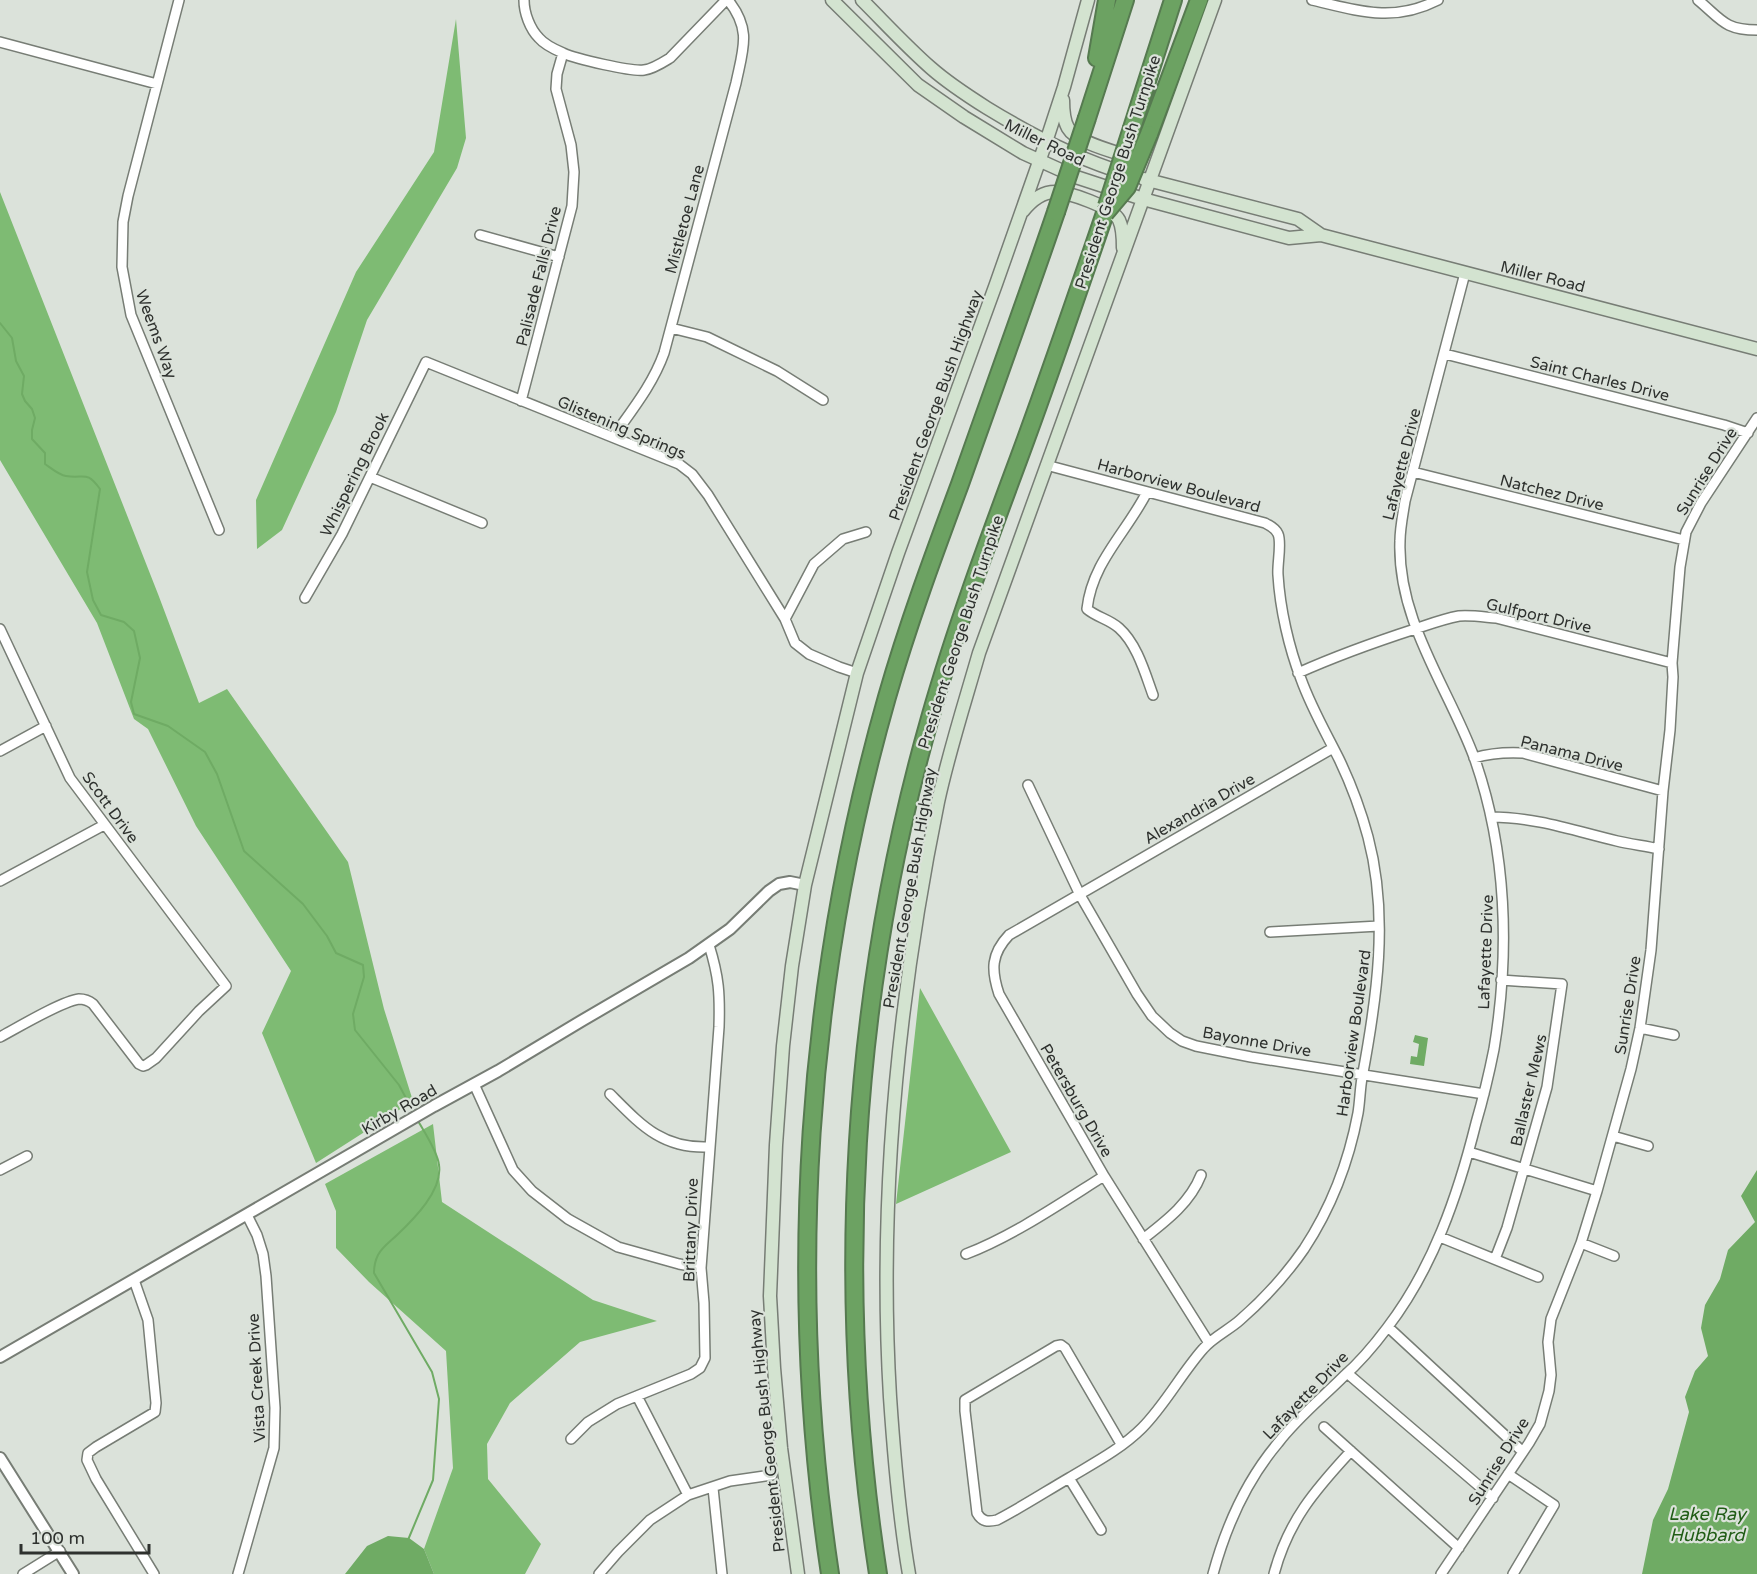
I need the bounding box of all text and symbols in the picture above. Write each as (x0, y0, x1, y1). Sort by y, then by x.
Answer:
street label: President George Bush Turnpike (1071, 53, 1165, 292)
street label: Miller Road (1001, 115, 1088, 171)
street label: Mistletoe Lane (661, 163, 709, 276)
street label: Palisade Falls Drive (512, 204, 566, 349)
street label: Miller Road (1498, 257, 1587, 297)
street label: Weems Way (131, 287, 182, 382)
street label: President George Bush Highway (885, 287, 987, 524)
street label: Saint Charles Drive (1528, 352, 1672, 406)
street label: Glistening Springs (554, 392, 689, 464)
street label: Lafayette Drive (1378, 406, 1426, 522)
street label: Whispering Brook (316, 409, 394, 540)
street label: Sunrise Drive (1672, 424, 1742, 519)
street label: Harborview Boulevard (1095, 455, 1263, 517)
street label: Natchez Drive (1498, 470, 1606, 516)
street label: President George Bush Turnpike (914, 513, 1008, 752)
street label: Gulfport Drive (1484, 594, 1593, 638)
street label: Panama Drive (1518, 732, 1625, 776)
street label: President George Bush Highway (879, 766, 941, 1010)
street label: Scott Drive (77, 768, 143, 847)
street label: Alexandria Drive (1140, 769, 1259, 849)
street label: Lafayette Drive (1474, 894, 1498, 1010)
street label: Harborview Boulevard (1332, 948, 1376, 1118)
street label: Sunrise Drive (1610, 954, 1646, 1056)
street label: Bayonne Drive (1201, 1023, 1313, 1061)
street label: Ballaster Mews (1506, 1032, 1552, 1148)
street label: Petersburg Drive (1036, 1040, 1117, 1161)
street label: Kirby Road (358, 1080, 441, 1139)
street label: Brittany Drive (679, 1178, 703, 1282)
street label: President George Bush Highway (744, 1308, 790, 1553)
street label: Vista Creek Drive (244, 1313, 270, 1443)
street label: Lafayette Drive (1259, 1347, 1353, 1444)
street label: Sunrise Drive (1464, 1414, 1534, 1509)
water label: Lake Ray Hubbard (1668, 1503, 1748, 1546)
scale bar (21, 1517, 148, 1555)
text: 100 m (30, 1527, 85, 1549)

